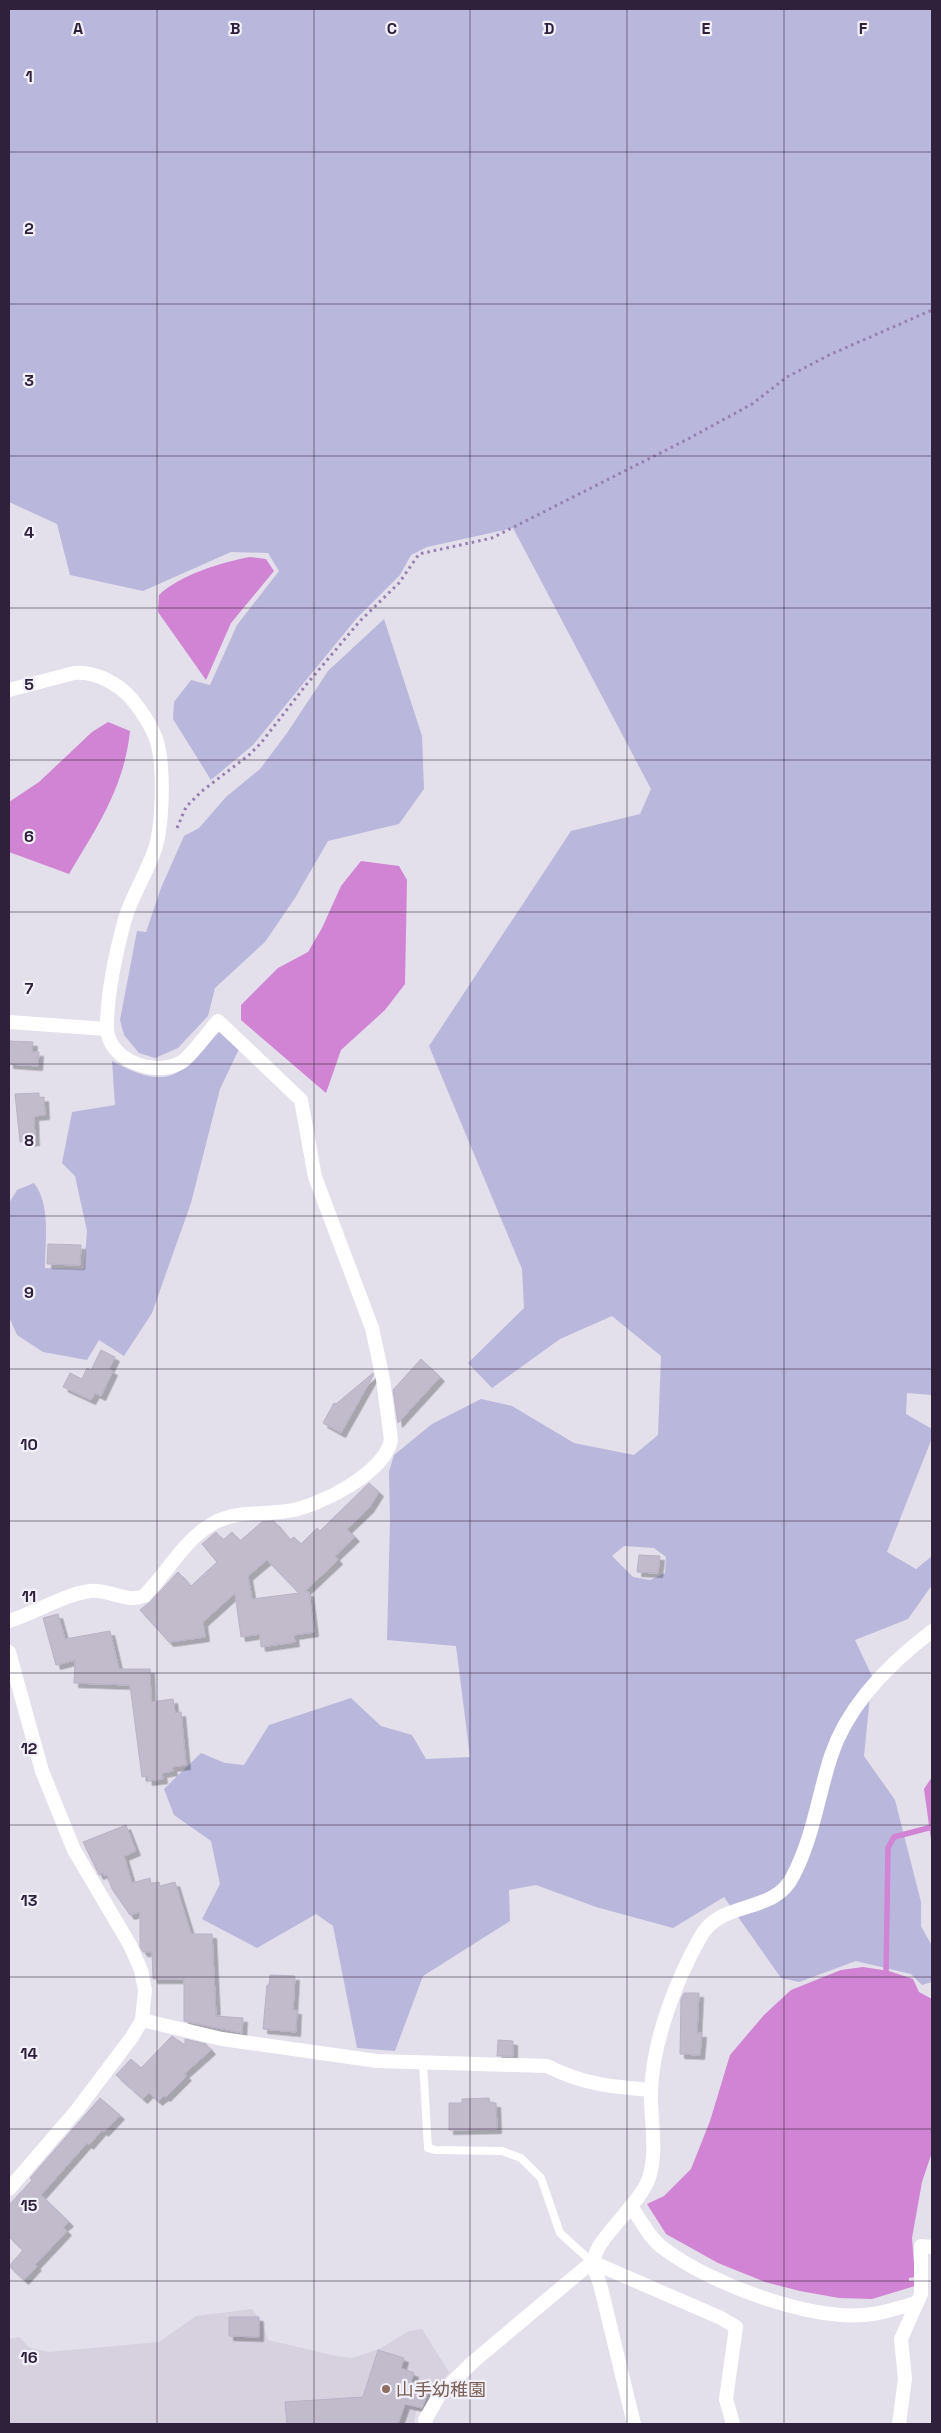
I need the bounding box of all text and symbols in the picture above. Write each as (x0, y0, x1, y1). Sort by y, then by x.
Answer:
text: A (73, 18, 83, 39)
text: B (230, 18, 240, 39)
text: C (387, 18, 397, 39)
text: D (544, 18, 554, 39)
text: E (702, 18, 711, 39)
text: F (859, 18, 868, 39)
text: 1 (25, 66, 33, 87)
text: 2 (24, 218, 34, 239)
text: 3 (24, 370, 34, 391)
text: 4 (24, 522, 34, 543)
text: 5 (24, 674, 34, 695)
text: 6 (24, 826, 34, 847)
text: 7 (25, 978, 34, 999)
text: 8 (24, 1130, 34, 1151)
text: 9 (24, 1282, 34, 1303)
text: 10 (20, 1434, 38, 1455)
text: 11 (22, 1586, 36, 1607)
text: 12 (21, 1738, 37, 1759)
text: 13 (21, 1890, 38, 1911)
text: 14 (20, 2043, 38, 2064)
text: 15 (21, 2195, 38, 2216)
text: 16 (20, 2347, 38, 2368)
place label: 山手幼稚園 (396, 2378, 486, 2401)
marker: 山手幼稚園 (380, 2383, 392, 2395)

